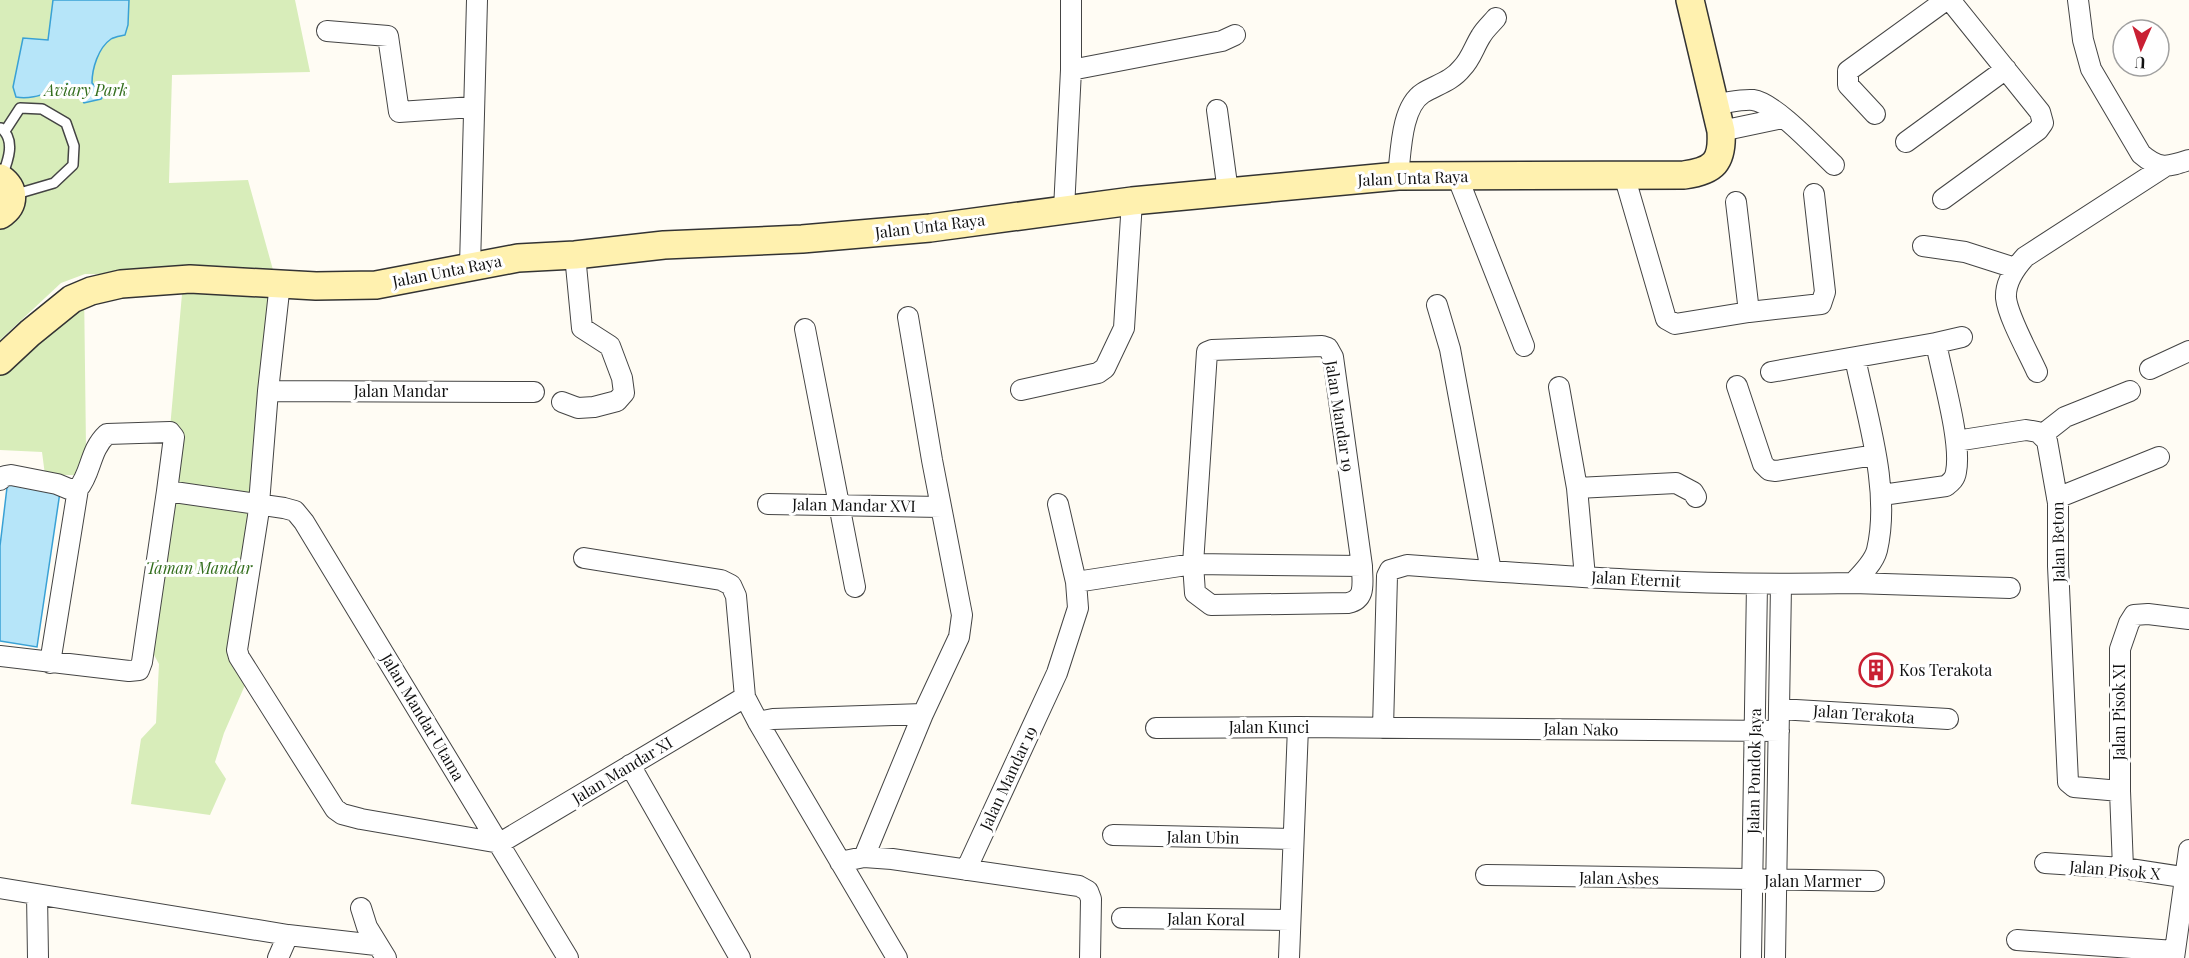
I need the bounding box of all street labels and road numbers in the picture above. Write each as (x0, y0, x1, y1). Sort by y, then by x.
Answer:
street label: Jalan Unta Raya (1356, 165, 1469, 190)
street label: Jalan Unta Raya (873, 208, 986, 243)
street label: Jalan Unta Raya (390, 250, 503, 292)
street label: Jalan Mandar 19 (1321, 358, 1360, 473)
street label: Jalan Mandar (353, 380, 448, 401)
street label: Jalan Mandar XVI (791, 493, 916, 516)
street label: Jalan Beton (2046, 501, 2069, 584)
street label: Jalan Eternit (1590, 566, 1682, 591)
street label: Jalan Mandar Utama (377, 648, 470, 784)
street label: Jalan Pisok XI (2108, 664, 2129, 761)
street label: Jalan Terakota (1812, 699, 1916, 728)
street label: Jalan Pondok Jaya (1742, 708, 1765, 835)
street label: Jalan Kunci (1228, 716, 1310, 737)
street label: Jalan Nako (1542, 717, 1619, 740)
street label: Jalan Mandar 19 (974, 722, 1041, 834)
street label: Jalan Mandar XI (567, 731, 676, 808)
street label: Jalan Ubin (1165, 825, 1240, 848)
street label: Jalan Pisok X (2068, 855, 2162, 884)
street label: Jalan Asbes (1578, 866, 1659, 889)
street label: Jalan Marmer (1763, 870, 1862, 891)
street label: Jalan Koral (1166, 907, 1246, 930)

